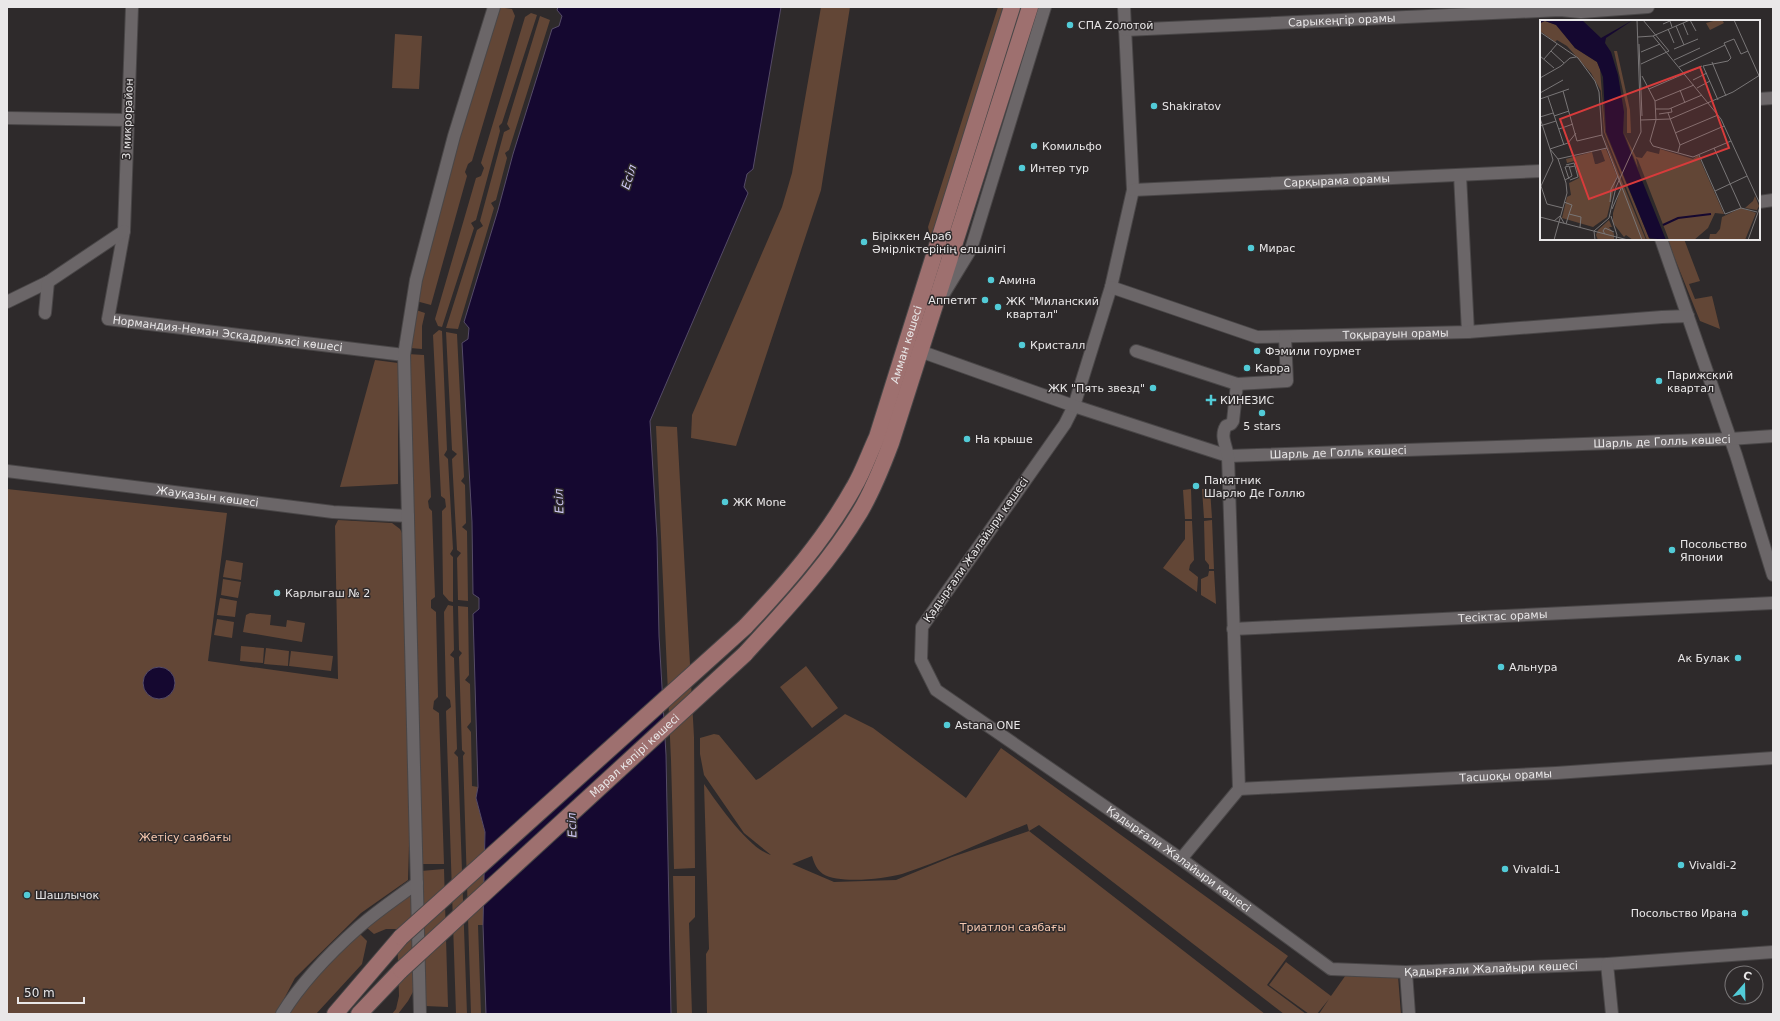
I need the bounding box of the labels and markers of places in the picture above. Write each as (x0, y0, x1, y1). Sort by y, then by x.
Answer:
place label: СПА Zолотой (1078, 19, 1153, 32)
marker: СПА Zолотой (1065, 20, 1075, 30)
place label: Shakiratov (1162, 100, 1221, 113)
marker: Shakiratov (1149, 101, 1159, 111)
place label: Комильфо (1042, 140, 1102, 153)
marker: Комильфо (1029, 141, 1039, 151)
place label: Интер тур (1030, 162, 1089, 175)
marker: Интер тур (1017, 163, 1027, 173)
place label: Біріккен Араб Әмірліктерінің елшілігі (872, 230, 1006, 256)
marker: Біріккен Араб Әмірліктерінің елшілігі (859, 237, 869, 247)
place label: Мирас (1259, 242, 1295, 255)
marker: Мирас (1246, 243, 1256, 253)
place label: Амина (999, 274, 1036, 287)
marker: Амина (986, 275, 996, 285)
place label: Аппетит (928, 294, 978, 307)
marker: Аппетит (980, 295, 990, 305)
place label: ЖК "Миланский квартал" (1006, 295, 1099, 321)
marker: ЖК "Миланский квартал" (993, 302, 1003, 312)
place label: Кристалл (1030, 339, 1085, 352)
marker: Кристалл (1017, 340, 1027, 350)
place label: Фэмили гоурмет (1265, 345, 1362, 358)
marker: Фэмили гоурмет (1252, 346, 1262, 356)
place label: Карра (1255, 362, 1290, 375)
marker: Карра (1242, 363, 1252, 373)
place label: Парижский квартал (1667, 369, 1733, 395)
marker: Парижский квартал (1654, 376, 1664, 386)
place label: ЖК "Пять звезд" (1048, 382, 1145, 395)
marker: ЖК "Пять звезд" (1148, 383, 1158, 393)
marker: КИНЕЗИС (1205, 394, 1217, 406)
place label: КИНЕЗИС (1220, 394, 1275, 407)
marker: 5 stars (1257, 408, 1267, 418)
place label: 5 stars (1243, 420, 1281, 433)
place label: На крыше (975, 433, 1033, 446)
marker: На крыше (962, 434, 972, 444)
place label: Памятник Шарлю Де Голлю (1204, 474, 1305, 500)
marker: Памятник Шарлю Де Голлю (1191, 481, 1201, 491)
place label: ЖК Mone (733, 496, 786, 509)
marker: ЖК Mone (720, 497, 730, 507)
place label: Посольство Японии (1680, 538, 1747, 564)
marker: Посольство Японии (1667, 545, 1677, 555)
place label: Карлыгаш № 2 (285, 587, 370, 600)
marker: Карлыгаш № 2 (272, 588, 282, 598)
place label: Ак Булак (1678, 652, 1730, 665)
marker: Ак Булак (1733, 653, 1743, 663)
place label: Альнура (1509, 661, 1557, 674)
marker: Альнура (1496, 662, 1506, 672)
place label: Astana ONE (955, 719, 1020, 732)
marker: Astana ONE (942, 720, 952, 730)
place label: Vivaldi-2 (1689, 859, 1737, 872)
marker: Vivaldi-2 (1676, 860, 1686, 870)
place label: Vivaldi-1 (1513, 863, 1561, 876)
marker: Vivaldi-1 (1500, 864, 1510, 874)
place label: Шашлычок (35, 889, 100, 902)
marker: Шашлычок (22, 890, 32, 900)
place label: Посольство Ирана (1631, 907, 1737, 920)
marker: Посольство Ирана (1740, 908, 1750, 918)

